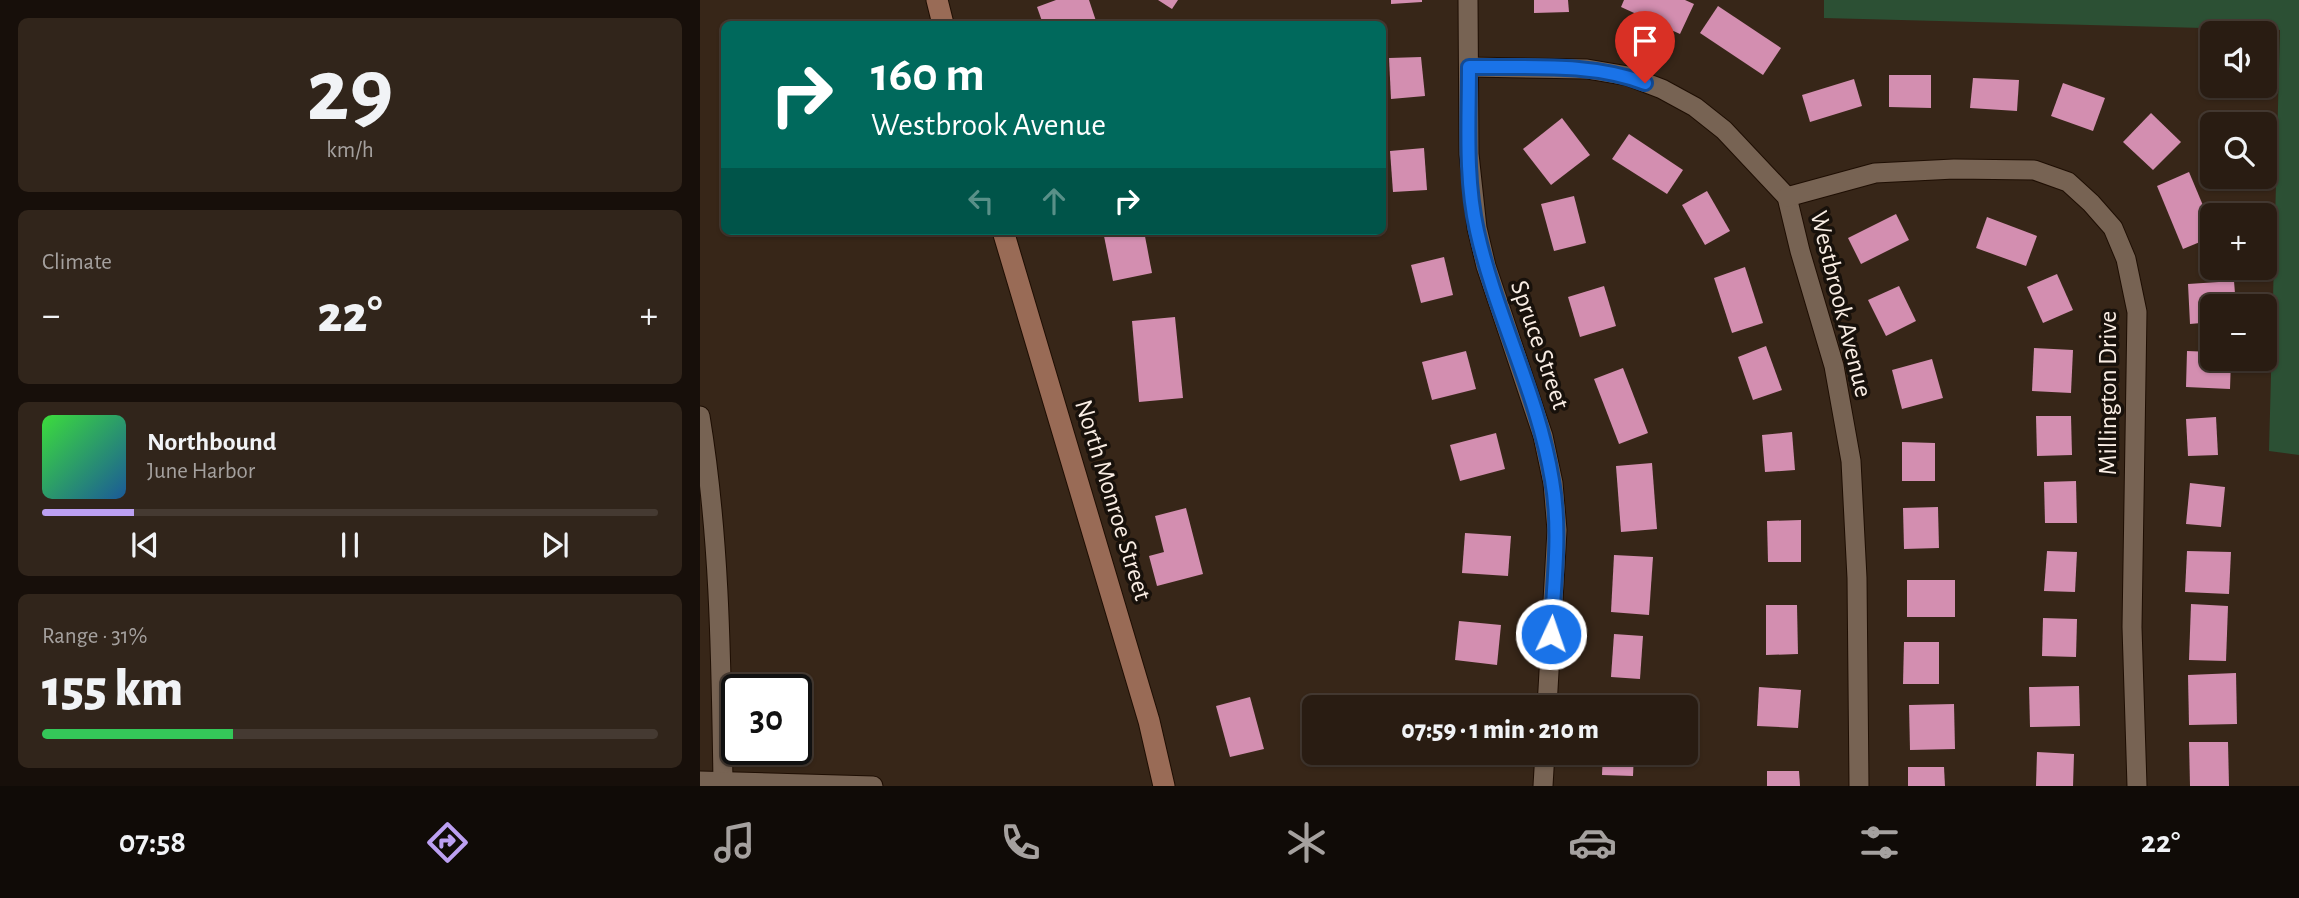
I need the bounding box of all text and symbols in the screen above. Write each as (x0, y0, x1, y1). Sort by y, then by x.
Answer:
pin (1615, 11, 1675, 83)
map controls (2200, 21, 2277, 371)
button: sound (2200, 21, 2277, 98)
icon: arrive (1626, 22, 1664, 60)
text: 29 (307, 46, 393, 137)
icon: right (756, 49, 847, 140)
text: 160 m (871, 51, 985, 100)
text: Westbrook Avenue (871, 109, 1106, 141)
button: search (2200, 112, 2277, 189)
text: km/h (326, 139, 374, 162)
icon: left (962, 182, 1000, 220)
icon: ahead (1035, 182, 1073, 220)
icon: right (1108, 182, 1146, 220)
button: + (2200, 203, 2277, 280)
street label: Westbrook Avenue (1805, 208, 1877, 400)
text: Climate (42, 251, 112, 274)
street label: Spruce Street (1506, 277, 1574, 413)
text: 22° (317, 289, 383, 341)
button: − (2200, 294, 2277, 371)
text: − (42, 297, 60, 335)
text: + (640, 297, 658, 335)
street label: Millington Drive (2095, 311, 2121, 475)
street label: North Monroe Street (1070, 396, 1156, 604)
text: Northbound (147, 429, 276, 455)
text: June Harbor (147, 460, 255, 483)
icon: previous (126, 526, 164, 564)
icon: pause (331, 526, 369, 564)
icon: next (536, 526, 574, 564)
position arrow (1514, 597, 1588, 671)
text: Range · 31% (42, 625, 148, 648)
text: 155 km (42, 663, 183, 715)
speed limit sign: 30 (721, 674, 812, 765)
text: 07:59 · 1 min · 210 m (1401, 717, 1599, 743)
icon: directions (423, 818, 472, 867)
icon: music (710, 818, 759, 867)
icon: phone (996, 818, 1045, 867)
icon: climate (1282, 818, 1331, 867)
icon: car (1568, 818, 1617, 867)
icon: filters (1855, 818, 1904, 867)
text: 07:58 (119, 826, 186, 858)
text: 22° (2141, 826, 2180, 858)

